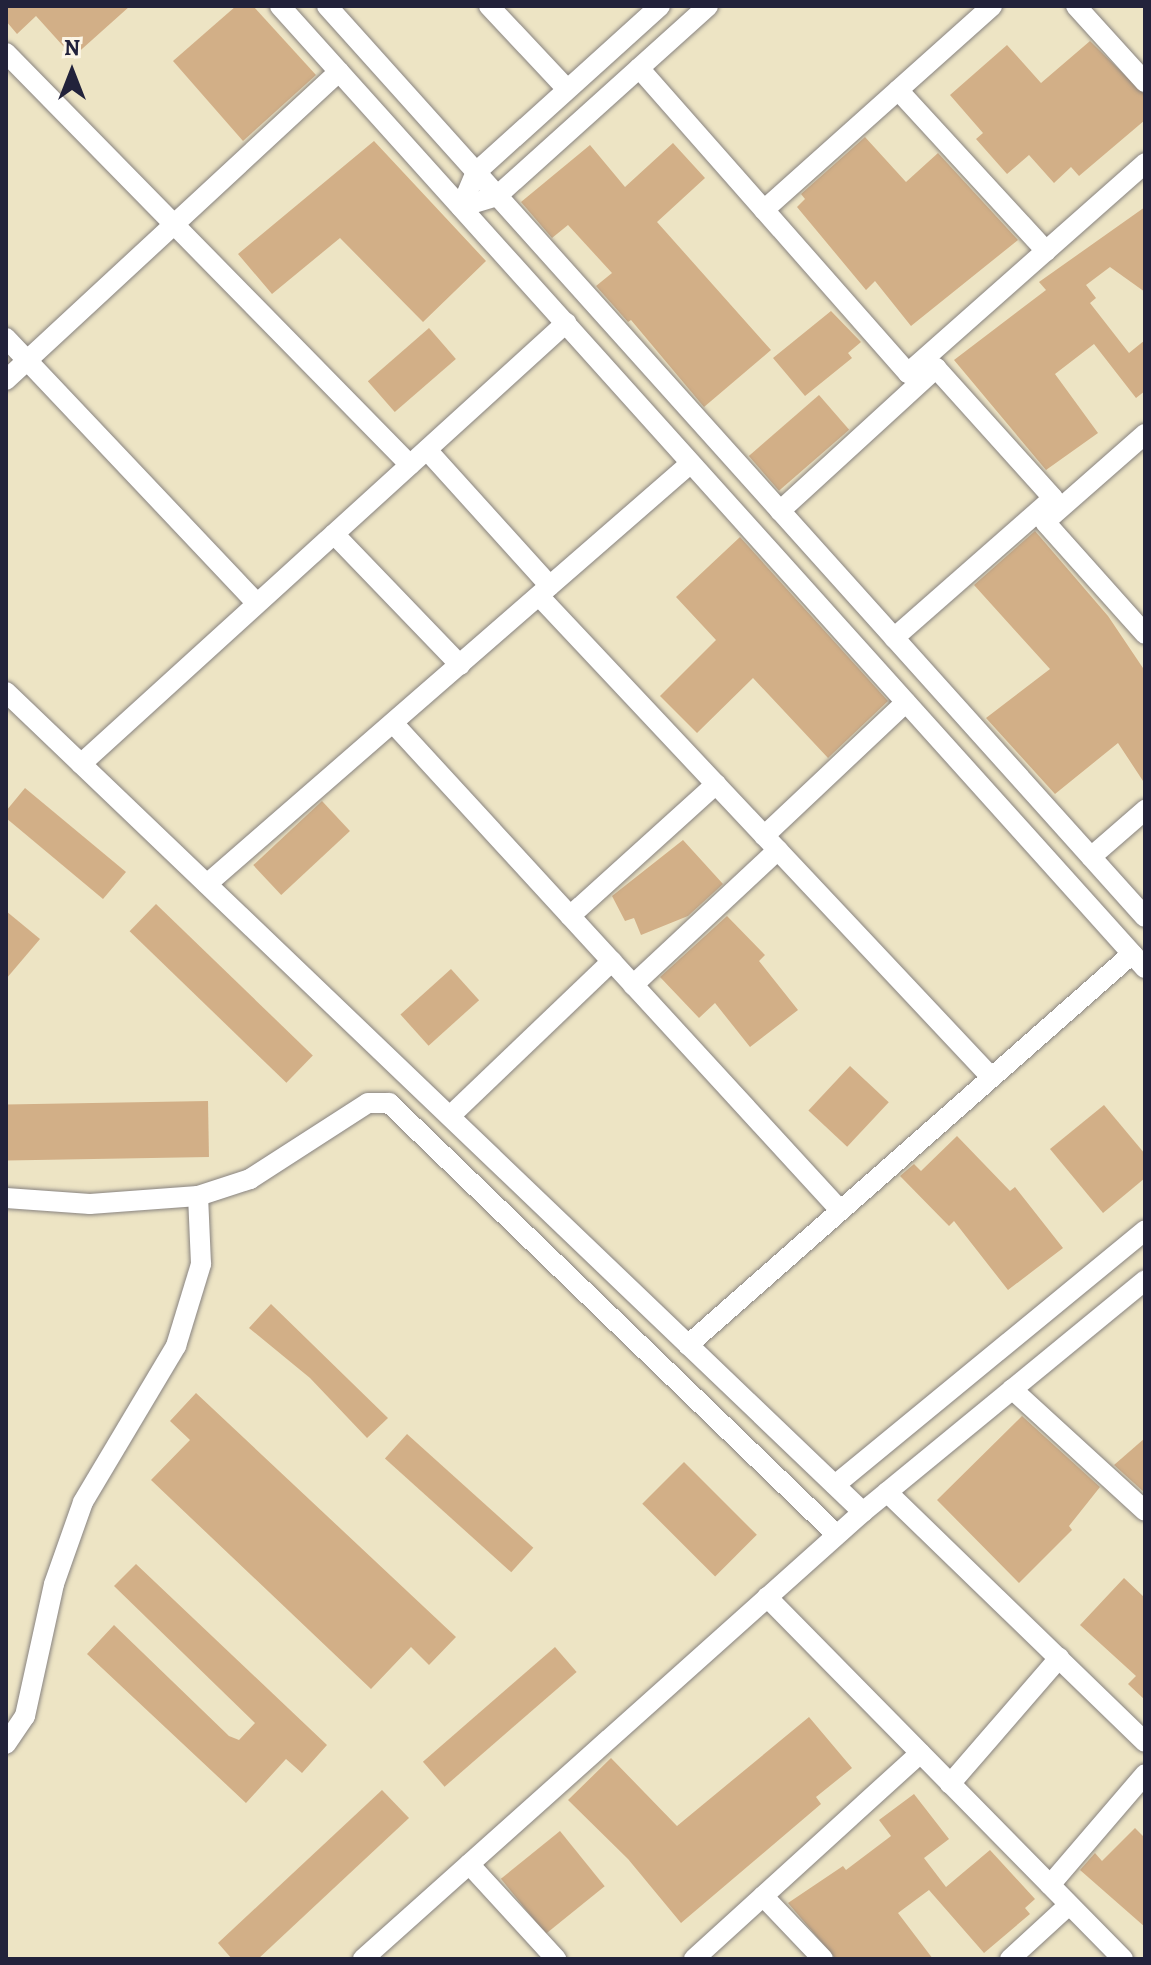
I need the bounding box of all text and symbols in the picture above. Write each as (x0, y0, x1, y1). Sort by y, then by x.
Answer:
north arrow (32, 32, 112, 112)
text: N (64, 33, 80, 63)

